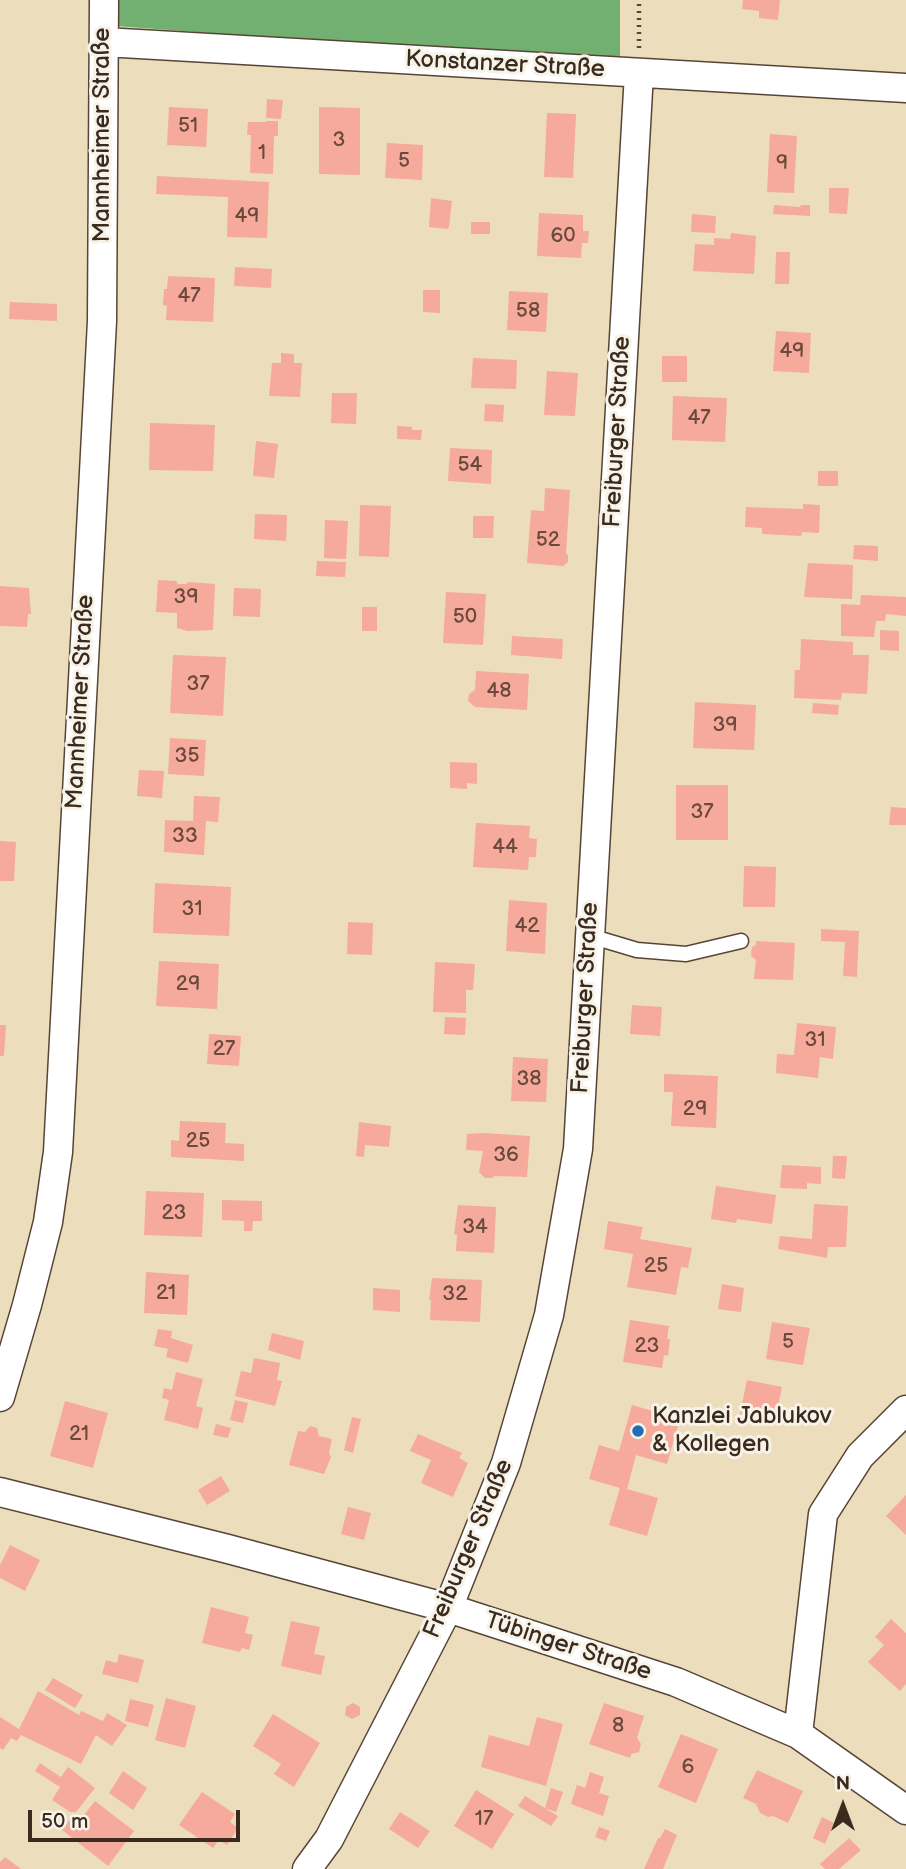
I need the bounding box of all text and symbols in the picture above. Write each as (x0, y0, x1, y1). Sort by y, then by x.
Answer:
street label: Mannheimer Straße (89, 28, 117, 242)
street label: Konstanzer Straße (404, 45, 606, 85)
house number: 51 (178, 114, 198, 140)
house number: 3 (333, 128, 345, 154)
house number: 1 (258, 141, 266, 167)
house number: 5 (398, 149, 410, 175)
house number: 9 (776, 151, 788, 177)
house number: 49 (235, 204, 259, 230)
house number: 60 (550, 224, 576, 250)
house number: 47 (177, 284, 201, 310)
house number: 58 (516, 299, 540, 325)
street label: Freiburger Straße (599, 336, 637, 528)
house number: 49 (780, 339, 804, 365)
house number: 47 (687, 406, 711, 432)
house number: 54 (458, 453, 482, 479)
house number: 52 (536, 528, 560, 554)
house number: 39 (173, 585, 199, 611)
street label: Mannheimer Straße (61, 594, 101, 810)
house number: 50 (453, 605, 477, 631)
house number: 37 (186, 672, 210, 698)
house number: 48 (486, 679, 512, 705)
house number: 39 (712, 713, 738, 739)
house number: 35 (175, 744, 199, 770)
house number: 37 (690, 800, 714, 826)
house number: 33 (172, 824, 198, 850)
house number: 44 (492, 835, 518, 861)
house number: 31 (181, 897, 203, 923)
street label: Freiburger Straße (567, 902, 605, 1094)
house number: 42 (514, 914, 540, 940)
house number: 29 (176, 972, 200, 998)
house number: 31 (804, 1028, 826, 1054)
house number: 27 (213, 1037, 235, 1063)
house number: 38 (516, 1067, 542, 1093)
house number: 29 (683, 1097, 707, 1123)
house number: 25 (186, 1129, 210, 1155)
house number: 36 (493, 1143, 519, 1169)
house number: 23 (162, 1201, 186, 1227)
house number: 34 (462, 1215, 488, 1241)
house number: 25 (644, 1254, 668, 1280)
house number: 21 (156, 1281, 176, 1307)
house number: 32 (442, 1282, 468, 1308)
house number: 5 (782, 1330, 794, 1356)
house number: 23 (635, 1334, 659, 1360)
place label: Kanzlei Jablukov & Kollegen (652, 1403, 832, 1459)
house number: 21 (69, 1422, 89, 1448)
marker: Kanzlei Jablukov & Kollegen (630, 1423, 646, 1439)
street label: Freiburger Straße (418, 1455, 520, 1643)
street label: Tübinger Straße (481, 1607, 655, 1687)
house number: 8 (612, 1714, 624, 1740)
house number: 6 (682, 1755, 694, 1781)
north arrow (808, 1771, 878, 1841)
text: N (836, 1773, 850, 1796)
scale bar (32, 1796, 243, 1840)
house number: 17 (475, 1807, 493, 1833)
text: 50 m (41, 1809, 88, 1834)

